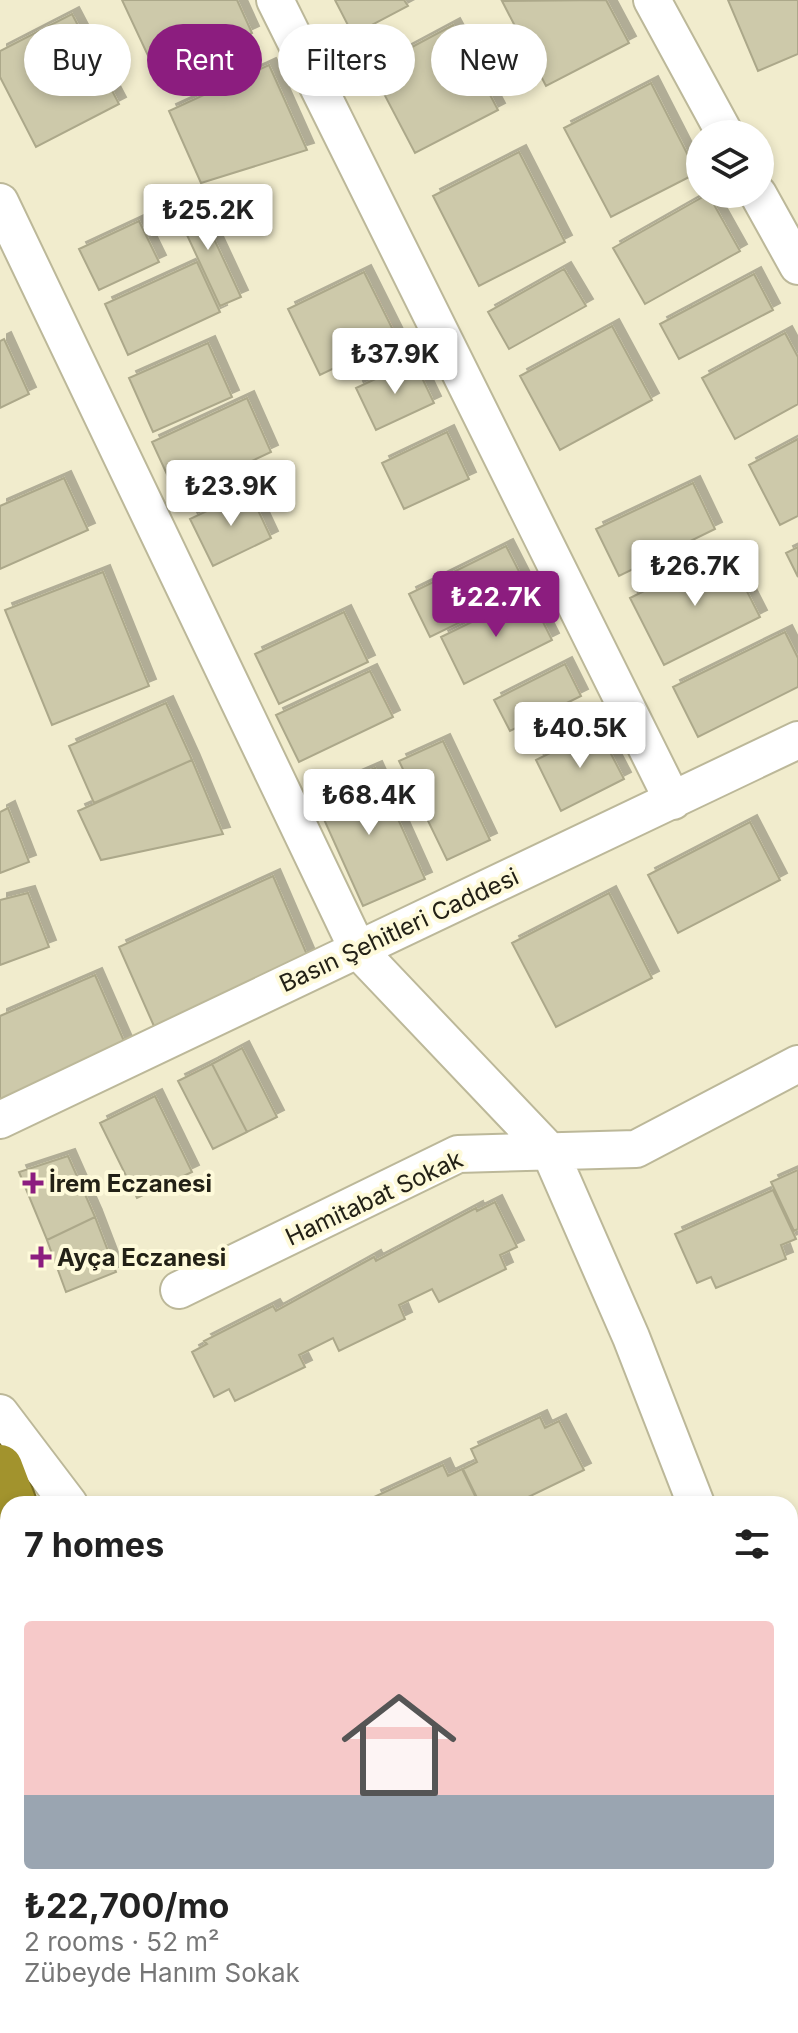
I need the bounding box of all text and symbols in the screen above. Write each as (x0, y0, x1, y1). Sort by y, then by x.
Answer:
chip: Buy (24, 24, 131, 96)
chip: Rent (147, 24, 262, 96)
chip: Filters (278, 24, 415, 96)
chip: New (431, 24, 547, 96)
map controls (686, 120, 774, 208)
button: layers (686, 120, 774, 208)
pin: ₺25.2K (143, 184, 273, 252)
text: ₺25.2K (162, 194, 254, 225)
pin: ₺37.9K (330, 328, 460, 396)
text: ₺37.9K (350, 338, 440, 369)
pin: ₺23.9K (166, 460, 296, 528)
text: ₺23.9K (184, 470, 278, 501)
pin: ₺26.7K (630, 540, 760, 608)
text: ₺26.7K (649, 550, 741, 581)
pin: ₺22.7K (431, 571, 561, 639)
text: ₺22.7K (450, 581, 542, 612)
pin: ₺40.5K (515, 702, 645, 770)
text: ₺40.5K (533, 712, 627, 743)
pin: ₺68.4K (304, 769, 434, 837)
text: ₺68.4K (322, 779, 417, 810)
street label: Basın Şehitleri Caddesi (275, 862, 523, 998)
street label: Hamitabat Sokak (281, 1144, 467, 1252)
place label: İrem Eczanesi (49, 1168, 212, 1198)
marker: İrem Eczanesi (24, 1174, 42, 1192)
place label: Ayça Eczanesi (57, 1243, 226, 1272)
marker: Ayça Eczanesi (32, 1248, 50, 1266)
icon: filters (730, 1522, 774, 1566)
text: 7 homes (24, 1524, 164, 1565)
icon: home (327, 1673, 471, 1817)
text: ₺22,700/mo (24, 1885, 229, 1926)
text: 2 rooms · 52 m² (24, 1926, 220, 1957)
text: Zübeyde Hanım Sokak (24, 1957, 300, 1988)

